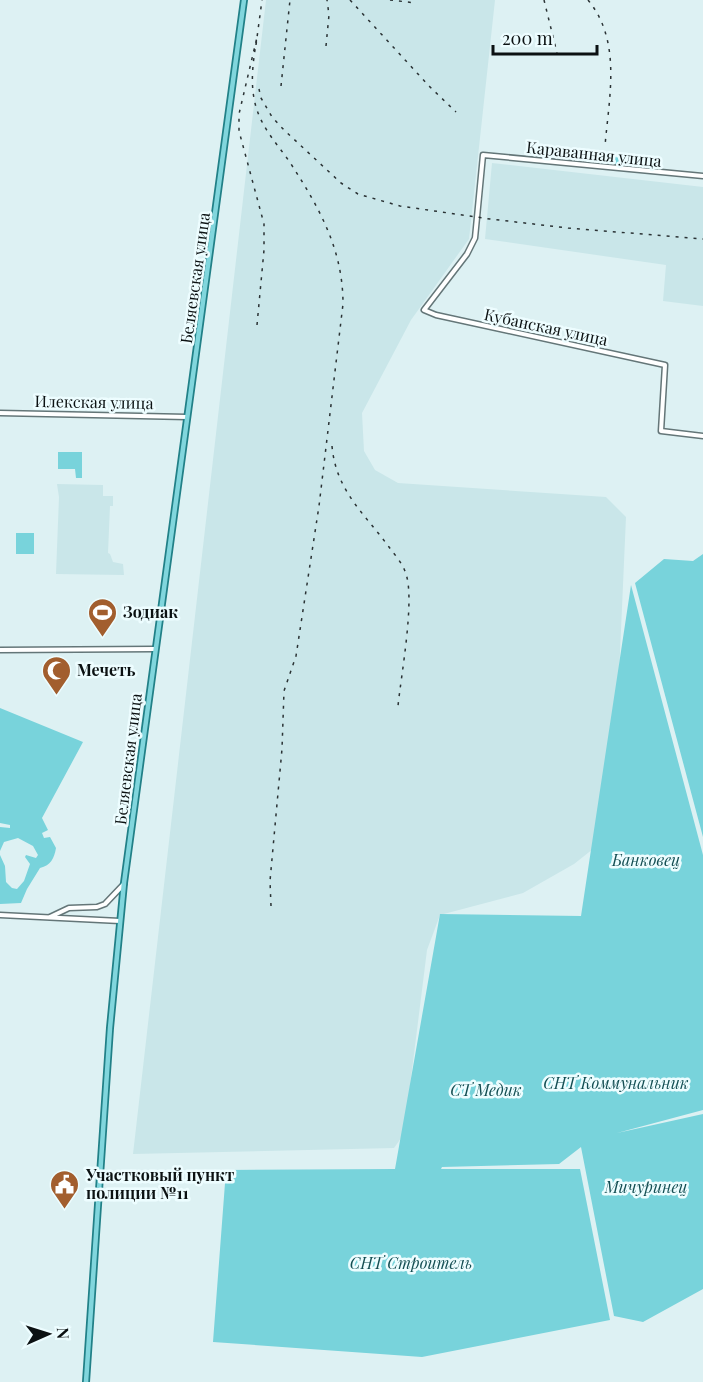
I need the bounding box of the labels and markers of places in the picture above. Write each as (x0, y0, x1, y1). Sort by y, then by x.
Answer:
sports icon: Зодиак (86, 596, 118, 638)
place label: Зодиак (123, 601, 178, 622)
mosque icon: Мечеть (40, 654, 72, 696)
place label: Мечеть (77, 659, 136, 680)
place label: Участковый пункт полиции №11 (85, 1164, 234, 1203)
public building icon: Участковый пункт полиции №11 (49, 1168, 81, 1210)

